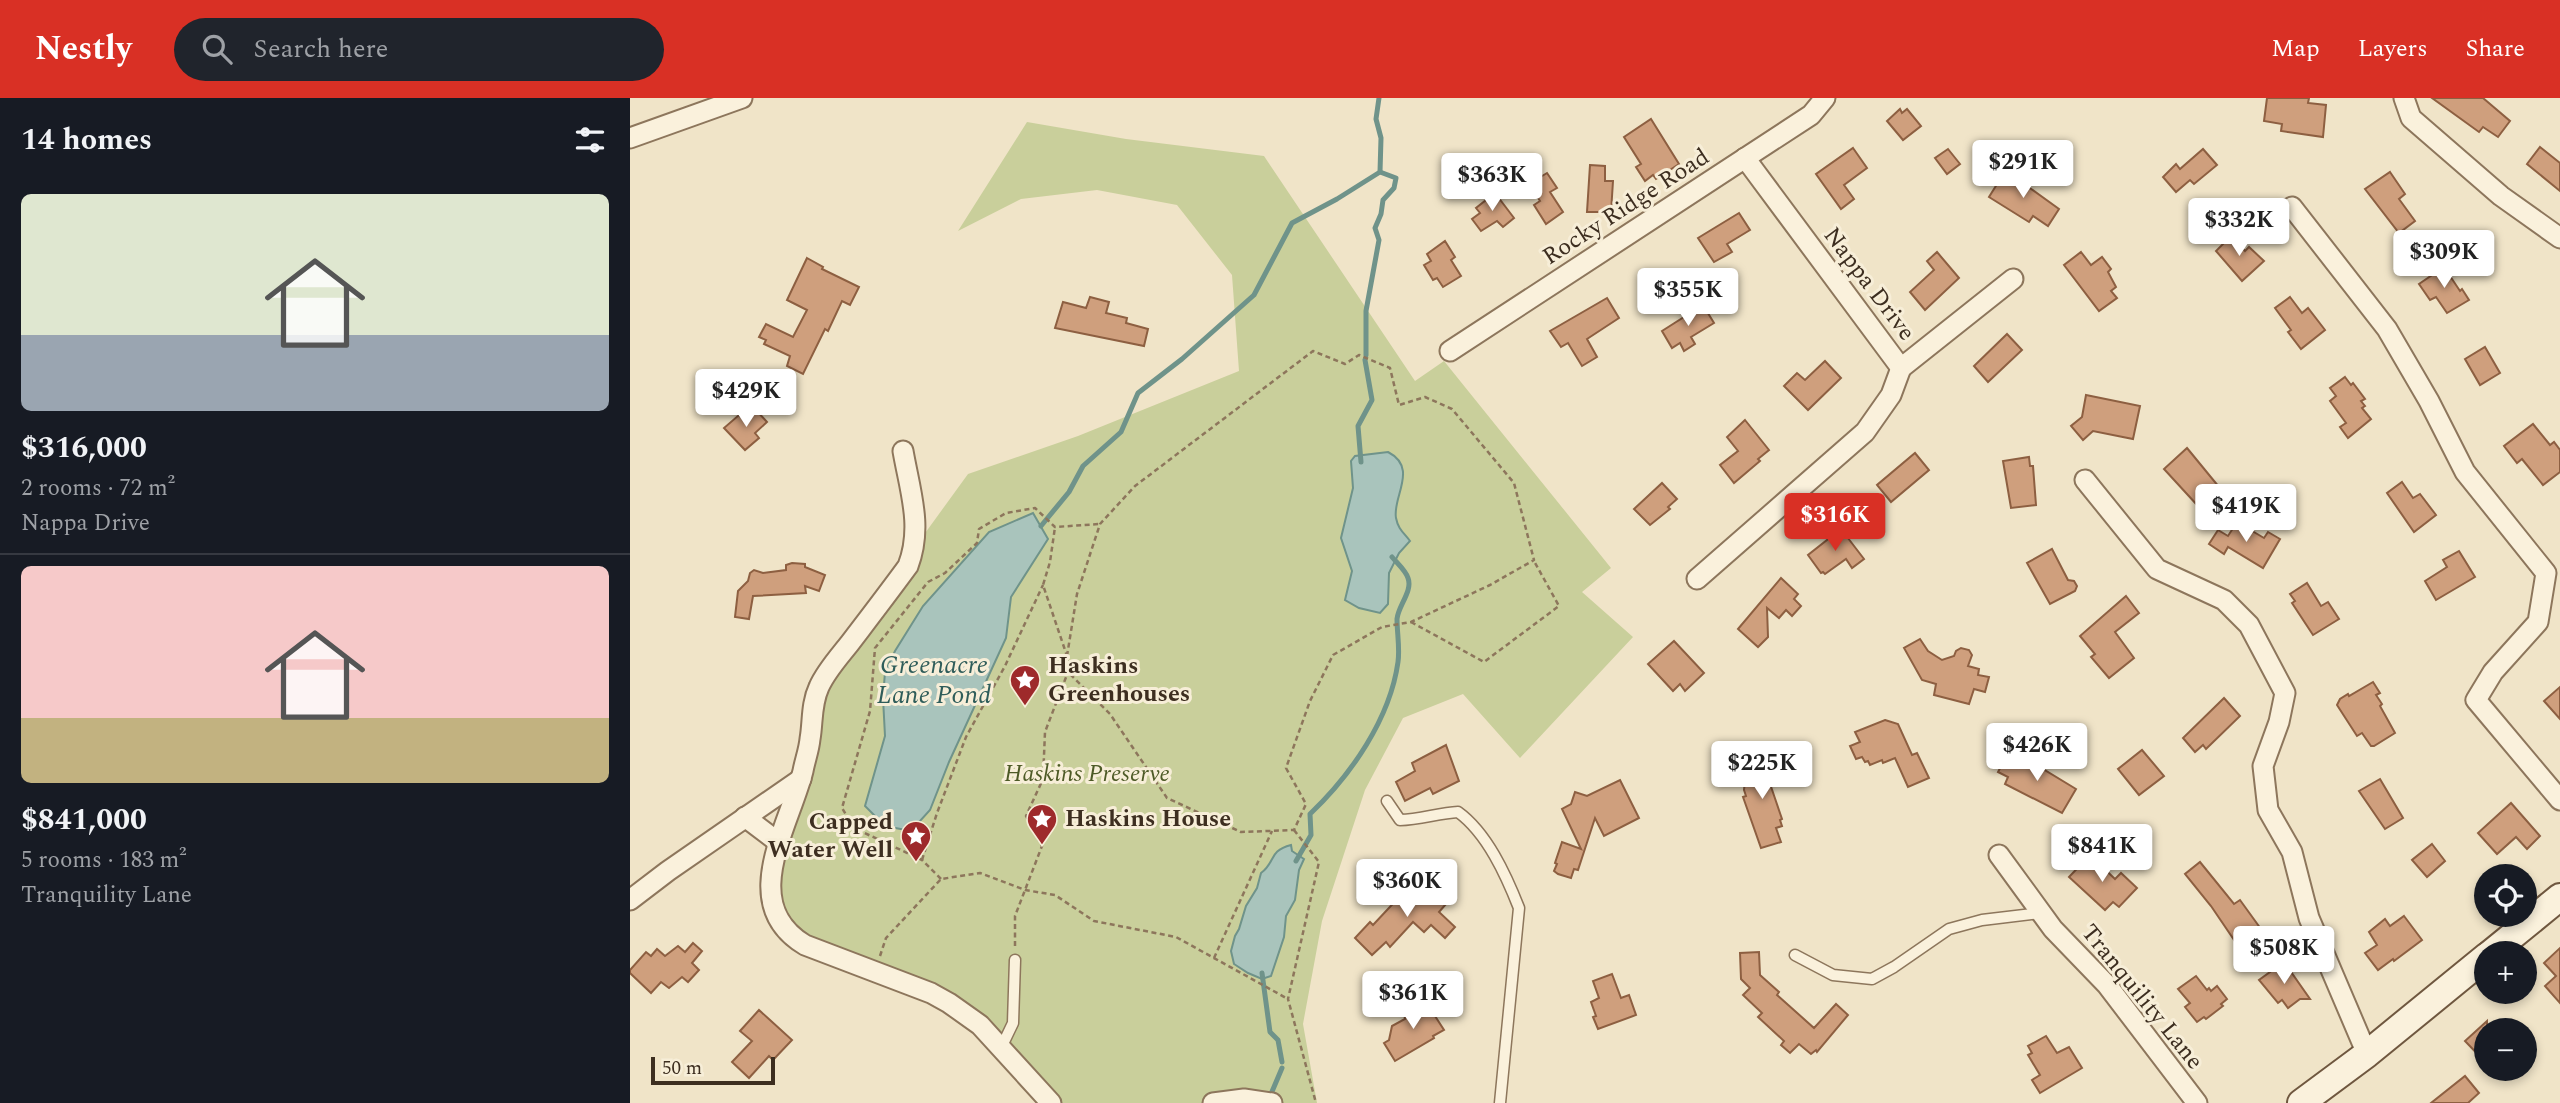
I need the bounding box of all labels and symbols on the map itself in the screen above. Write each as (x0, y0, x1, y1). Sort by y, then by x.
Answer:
street label: Rocky Ridge Road (1535, 139, 1717, 275)
pin: $291K (1974, 140, 2072, 200)
pin: $363K (1443, 153, 1541, 213)
pin: $332K (2190, 198, 2288, 258)
street label: Nappa Drive (1814, 219, 1924, 349)
pin: $309K (2395, 230, 2493, 290)
pin: $355K (1639, 268, 1737, 328)
pin: $429K (697, 370, 795, 429)
pin: $419K (2197, 484, 2295, 544)
pin: $316K (1786, 494, 1884, 553)
water label: Greenacre Lane Pond (877, 645, 991, 715)
place label: Haskins Greenhouses (1048, 648, 1190, 712)
place icon: Haskins Greenhouses (1008, 663, 1042, 707)
pin: $426K (1988, 724, 2086, 783)
pin: $225K (1713, 742, 1811, 801)
park label: Haskins Preserve (1004, 756, 1170, 792)
place label: Haskins House (1065, 801, 1231, 837)
place icon: Haskins House (1025, 802, 1059, 846)
place label: Capped Water Well (767, 804, 893, 868)
place icon: Capped Water Well (899, 819, 933, 863)
pin: $841K (2053, 824, 2151, 884)
pin: $360K (1358, 860, 1456, 919)
street label: Tranquility Lane (2072, 916, 2212, 1078)
pin: $508K (2235, 926, 2333, 986)
pin: $361K (1364, 972, 1462, 1031)
scale bar (651, 1054, 775, 1086)

